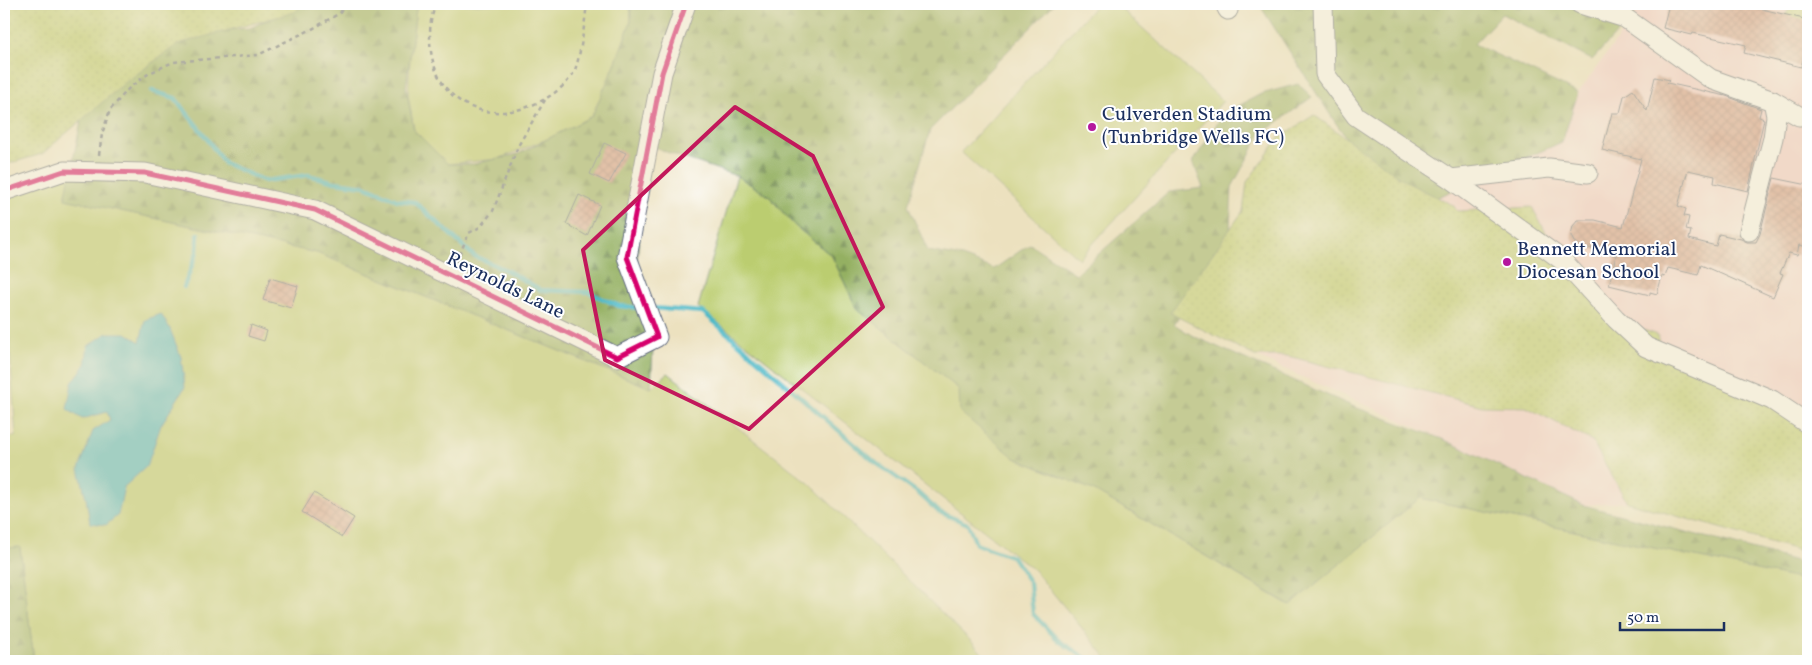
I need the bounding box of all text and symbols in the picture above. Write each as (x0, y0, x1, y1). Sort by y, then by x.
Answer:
place label: Culverden Stadium (Tunbridge Wells FC) (1102, 101, 1284, 152)
marker: Culverden Stadium (Tunbridge Wells FC) (1086, 121, 1098, 133)
place label: Bennett Memorial Diocesan School (1517, 236, 1677, 287)
street label: Reynolds Lane (441, 245, 569, 327)
marker: Bennett Memorial Diocesan School (1501, 256, 1513, 268)
scale bar (1620, 600, 1723, 632)
text: 50 m (1627, 608, 1659, 629)

